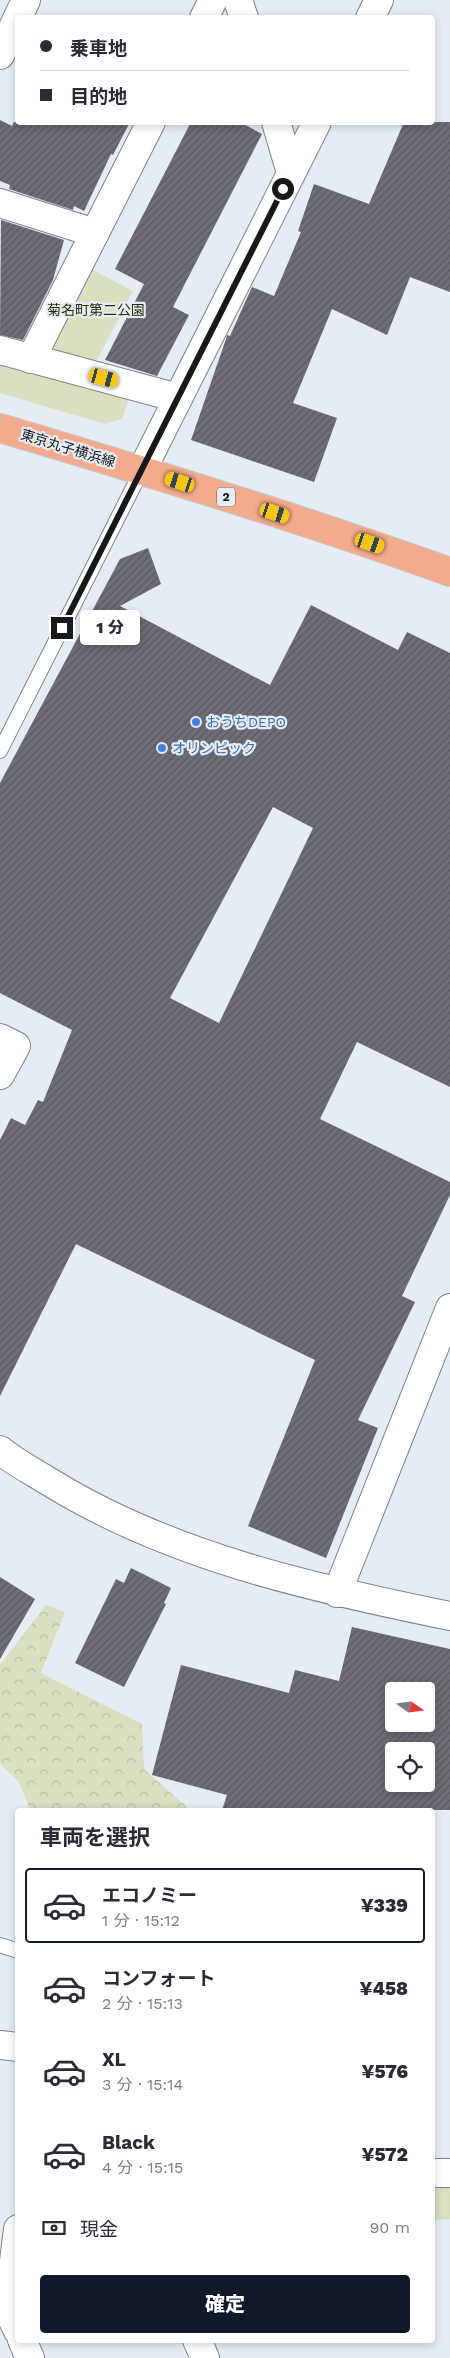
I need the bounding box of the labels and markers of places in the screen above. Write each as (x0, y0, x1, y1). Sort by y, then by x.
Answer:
place label: おうちDEPO (206, 714, 286, 730)
marker: おうちDEPO (190, 716, 202, 728)
place label: オリンピック (172, 740, 256, 756)
marker: オリンピック (156, 742, 168, 754)

